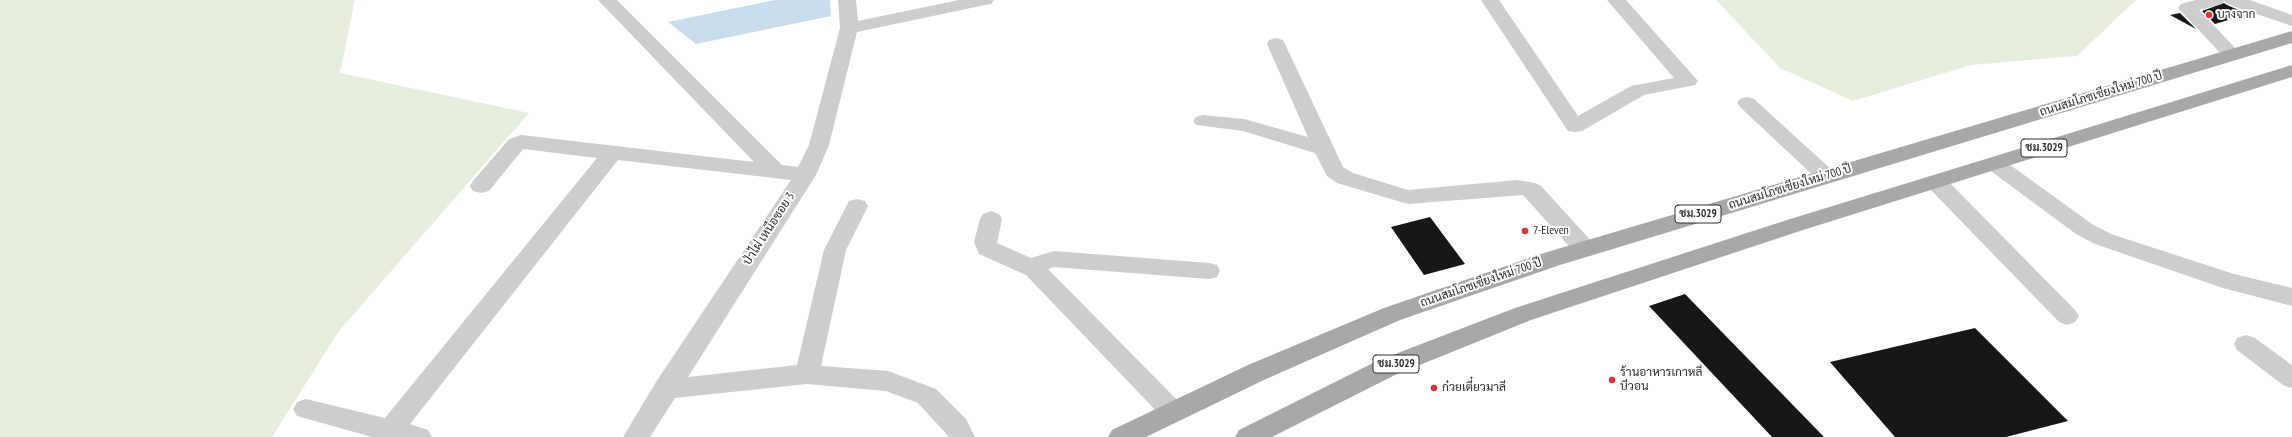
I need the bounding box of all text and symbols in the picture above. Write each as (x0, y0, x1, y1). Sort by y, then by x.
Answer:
place label: บางจาก (2217, 8, 2255, 22)
marker: บางจาก (2204, 10, 2214, 20)
street label: ถนนสมโภชเชียงใหม่ 700 ปี (2038, 68, 2164, 120)
road number: ชม.3029 (2021, 139, 2067, 157)
street label: ถนนสมโภชเชียงใหม่ 700 ปี (1727, 161, 1853, 213)
street label: ป่าไผ่ เหนือซอย 3 (740, 190, 798, 268)
road number: ชม.3029 (1675, 205, 1721, 223)
place label: 7-Eleven (1533, 224, 1569, 238)
marker: 7-Eleven (1520, 226, 1530, 236)
street label: ถนนสมโภชเชียงใหม่ 700 ปี (1418, 255, 1544, 311)
road number: ชม.3029 (1373, 355, 1419, 373)
place label: ร้านอาหารเกาหลี บีวอน (1620, 366, 1702, 394)
marker: ร้านอาหารเกาหลี บีวอน (1607, 375, 1617, 385)
place label: ก๋วยเตี๋ยวมาลี (1442, 381, 1506, 395)
marker: ก๋วยเตี๋ยวมาลี (1429, 383, 1439, 393)

